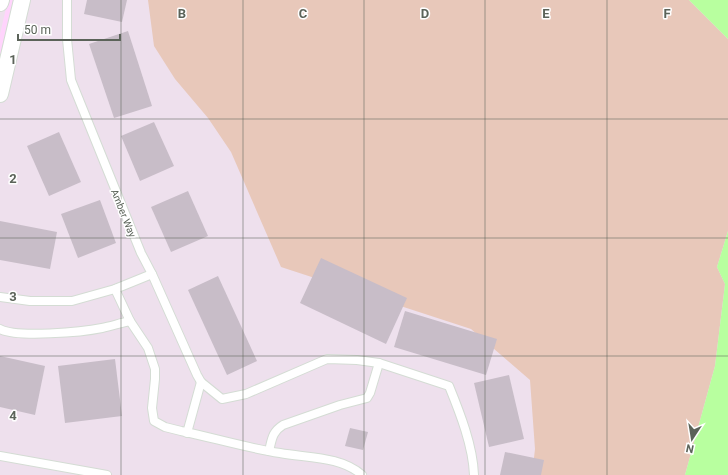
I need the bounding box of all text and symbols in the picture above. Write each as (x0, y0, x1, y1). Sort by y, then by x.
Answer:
text: B (178, 6, 186, 21)
text: C (299, 6, 308, 21)
text: D (421, 6, 429, 21)
text: E (542, 6, 550, 21)
text: F (663, 6, 671, 21)
scale bar (18, 16, 120, 42)
text: 50 m (24, 23, 51, 37)
text: 1 (9, 52, 17, 67)
text: 2 (9, 171, 17, 186)
street label: Amber Way (109, 188, 138, 239)
text: 3 (9, 289, 17, 304)
text: 4 (9, 408, 17, 423)
north arrow (672, 419, 712, 459)
text: N (685, 441, 695, 455)

